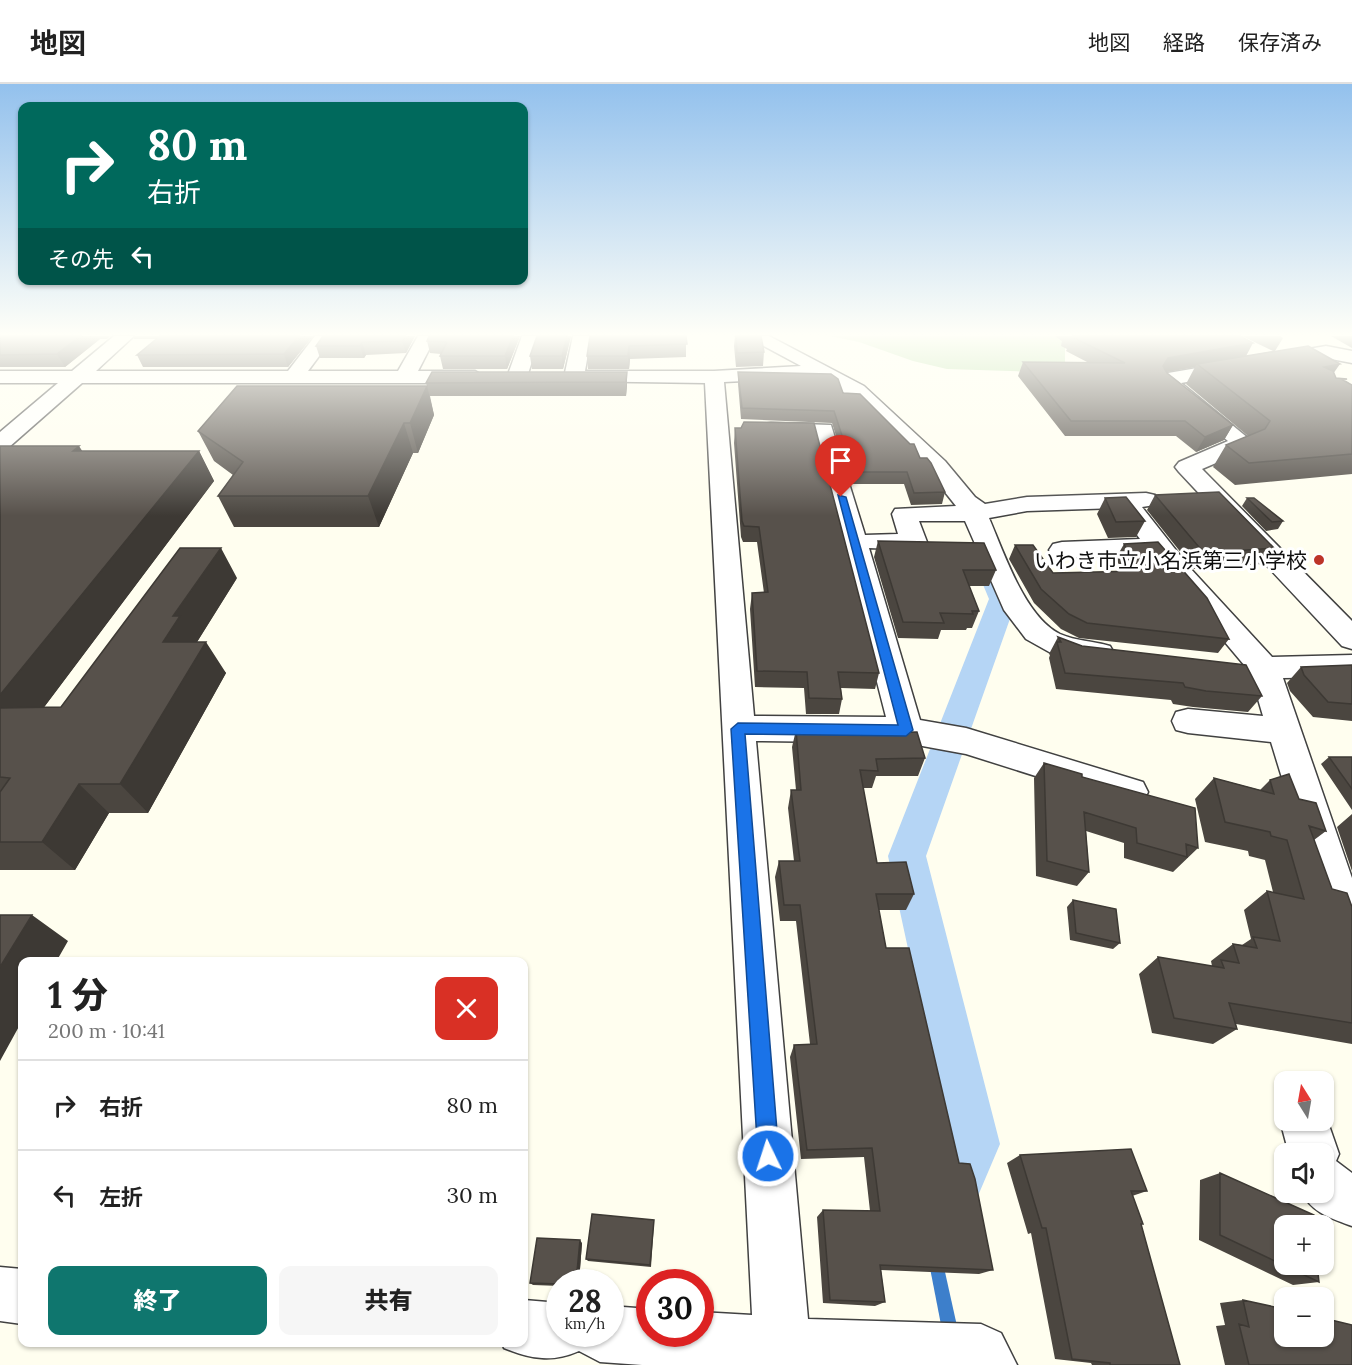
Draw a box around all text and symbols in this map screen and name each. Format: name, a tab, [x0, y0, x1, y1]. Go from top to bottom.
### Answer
text: 地図	[30, 25, 86, 61]
text: 地図	[1088, 29, 1130, 56]
text: 経路	[1163, 29, 1205, 56]
text: 保存済み	[1238, 29, 1322, 56]
text: 80 m	[147, 118, 247, 172]
icon: right	[48, 126, 126, 204]
text: 右折	[147, 175, 201, 209]
icon: left	[126, 240, 159, 273]
text: その先	[48, 245, 114, 273]
pin	[815, 435, 866, 497]
icon: arrive	[824, 444, 857, 477]
place label: いわき市立小名浜第三小学校	[1034, 547, 1307, 574]
marker: いわき市立小名浜第三小学校	[1312, 553, 1326, 567]
text: 1 分	[48, 972, 108, 1018]
button: close	[435, 977, 498, 1040]
text: 200 m · 10:41	[48, 1018, 165, 1043]
north arrow	[1274, 1071, 1334, 1131]
map controls	[1274, 1071, 1334, 1347]
icon: right	[48, 1089, 81, 1122]
text: 80 m	[447, 1091, 498, 1119]
text: 右折	[99, 1093, 143, 1121]
position arrow	[736, 1124, 800, 1188]
button: sound	[1274, 1143, 1334, 1203]
icon: left	[48, 1179, 81, 1212]
text: 30 m	[447, 1181, 498, 1209]
text: 左折	[99, 1183, 143, 1211]
button: +	[1274, 1215, 1334, 1275]
button: 終了	[48, 1266, 267, 1335]
button: 共有	[279, 1266, 498, 1335]
speed limit sign: 30	[636, 1269, 714, 1347]
text: 28	[568, 1282, 602, 1320]
button: −	[1274, 1287, 1334, 1347]
text: km/h	[565, 1314, 605, 1333]

